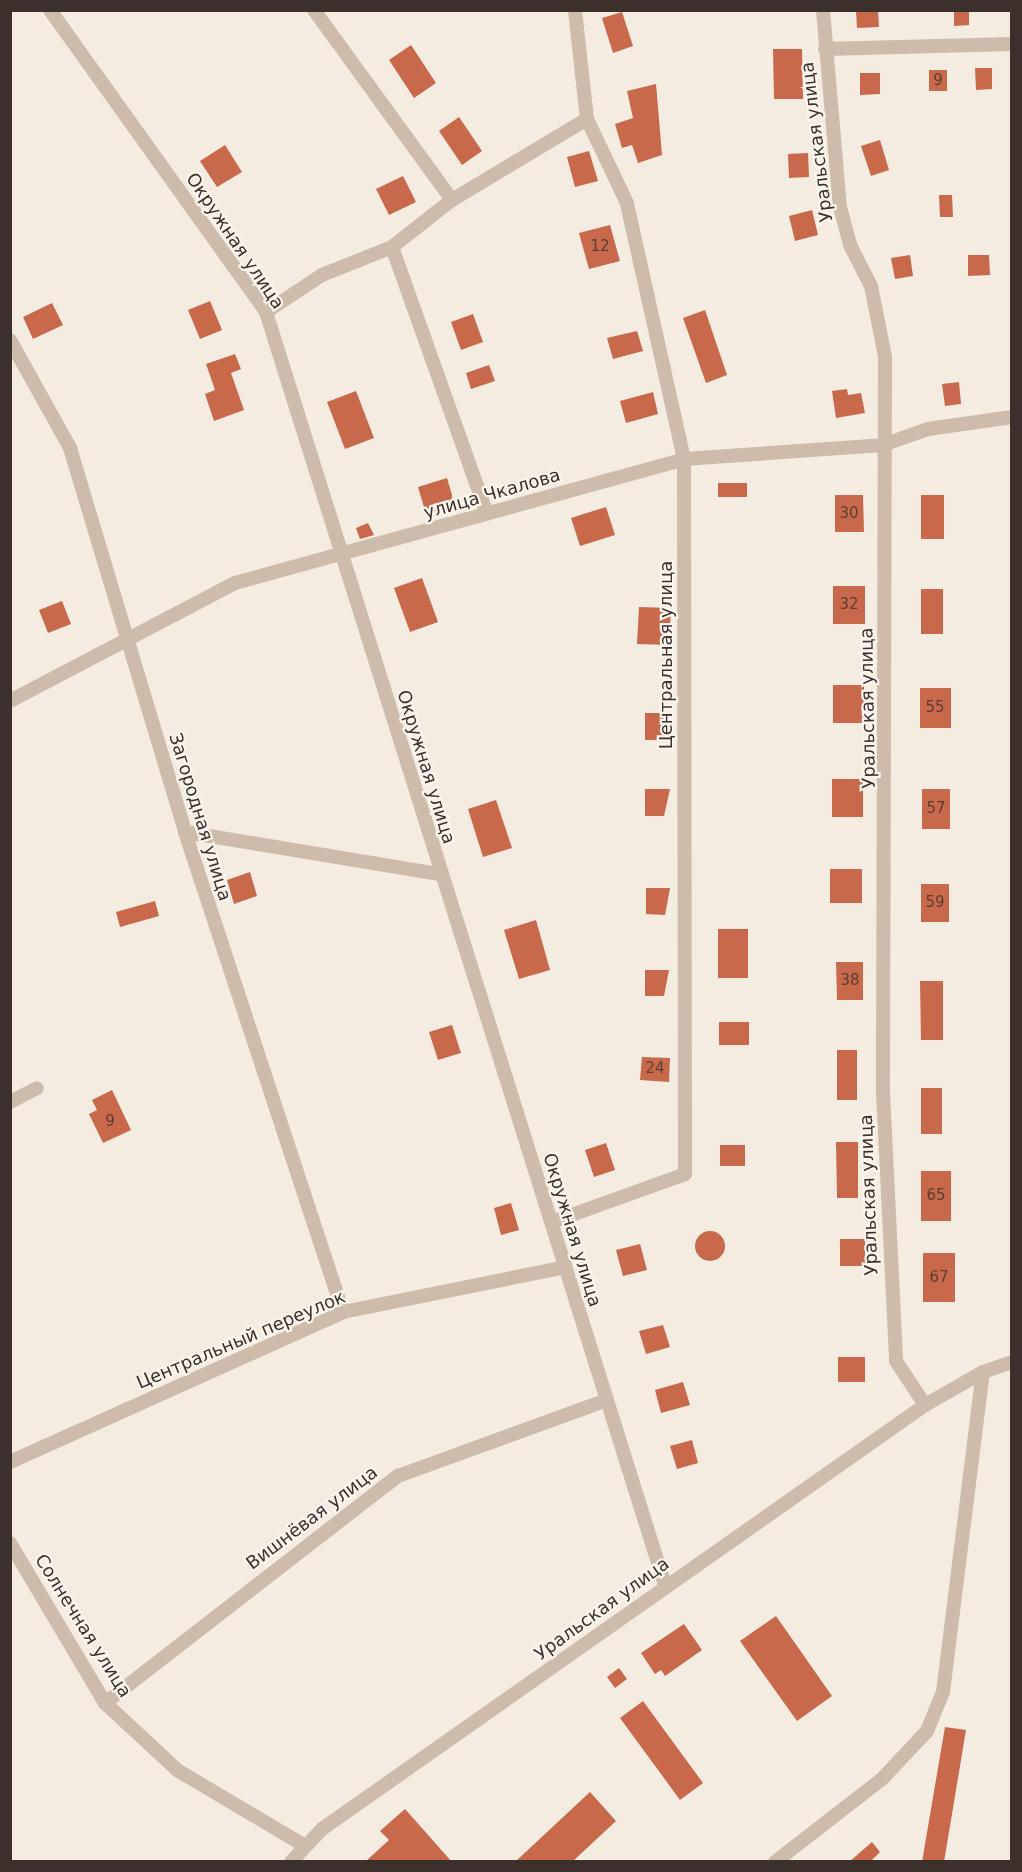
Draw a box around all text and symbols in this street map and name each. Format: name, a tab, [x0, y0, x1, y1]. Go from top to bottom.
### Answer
street label: Уральская улица	[796, 61, 838, 223]
house number: 9	[933, 72, 943, 90]
street label: Окружная улица	[181, 169, 289, 313]
house number: 12	[590, 238, 610, 256]
street label: улица Чкалова	[421, 464, 563, 524]
house number: 30	[839, 505, 859, 523]
street label: Центральная улица	[655, 561, 677, 749]
house number: 32	[839, 596, 859, 614]
street label: Уральская улица	[856, 627, 880, 789]
street label: Окружная улица	[392, 687, 460, 847]
house number: 55	[925, 699, 945, 717]
street label: Загородная улица	[164, 730, 236, 904]
house number: 57	[926, 800, 946, 818]
house number: 59	[925, 894, 945, 912]
house number: 38	[840, 972, 860, 990]
house number: 24	[645, 1060, 665, 1078]
house number: 9	[105, 1113, 115, 1131]
street label: Уральская улица	[855, 1114, 883, 1276]
street label: Окружная улица	[538, 1150, 606, 1310]
house number: 65	[926, 1187, 946, 1205]
house number: 67	[929, 1269, 949, 1287]
street label: Центральный переулок	[133, 1286, 349, 1394]
street label: Вишнёвая улица	[242, 1462, 382, 1574]
street label: Солнечная улица	[30, 1550, 136, 1702]
street label: Уральская улица	[531, 1553, 673, 1665]

